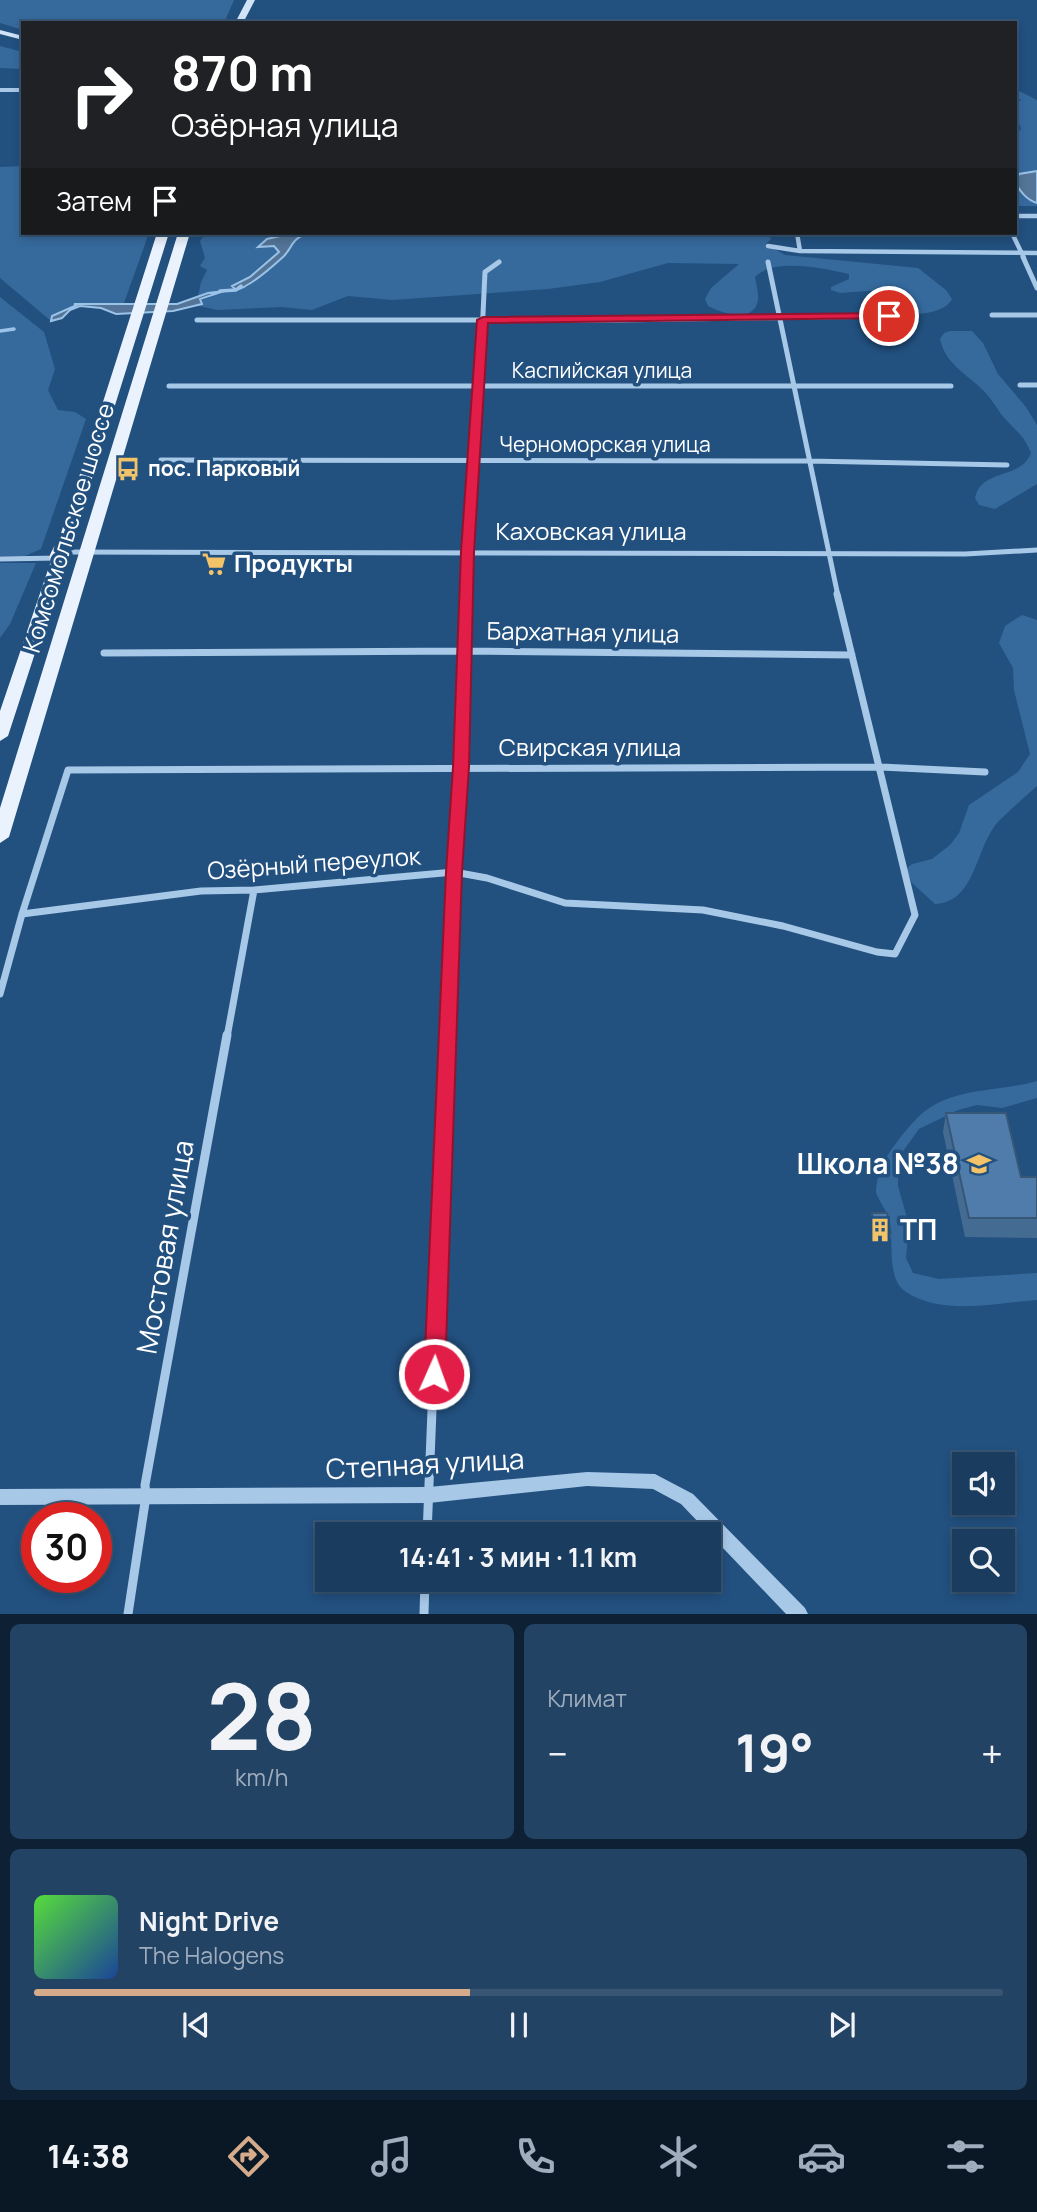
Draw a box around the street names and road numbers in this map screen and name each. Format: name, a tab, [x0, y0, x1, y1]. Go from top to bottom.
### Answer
street label: Каспийская улица	[512, 356, 692, 384]
street label: Комсомольское шоссе	[14, 399, 121, 656]
street label: Черноморская улица	[499, 430, 711, 458]
street label: Каховская улица	[495, 514, 687, 547]
street label: Бархатная улица	[486, 613, 680, 650]
street label: Свирская улица	[499, 730, 681, 763]
street label: Озёрный переулок	[206, 839, 423, 886]
street label: Мостовая улица	[127, 1137, 202, 1357]
street label: Степная улица	[325, 1439, 525, 1487]

